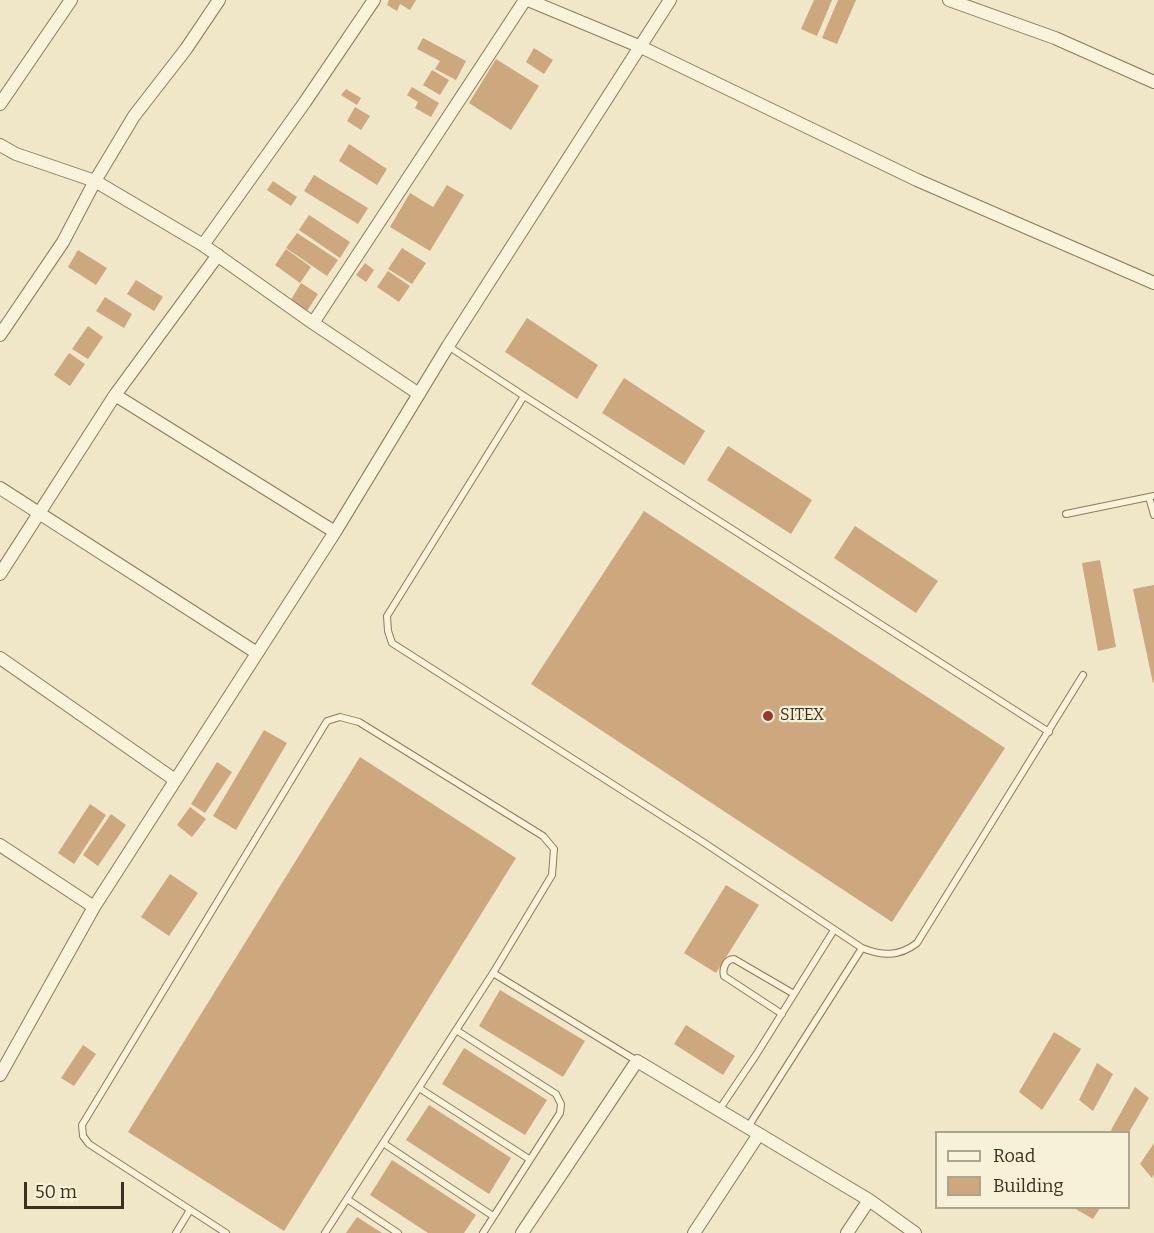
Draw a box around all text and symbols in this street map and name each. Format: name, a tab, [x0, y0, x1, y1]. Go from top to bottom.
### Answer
place label: SITEX	[780, 706, 824, 726]
marker: SITEX	[761, 709, 775, 723]
legend	[935, 1131, 1130, 1209]
text: Road	[993, 1145, 1035, 1167]
scale bar	[27, 1170, 128, 1208]
text: Building	[993, 1175, 1064, 1197]
text: 50 m	[35, 1181, 77, 1203]

